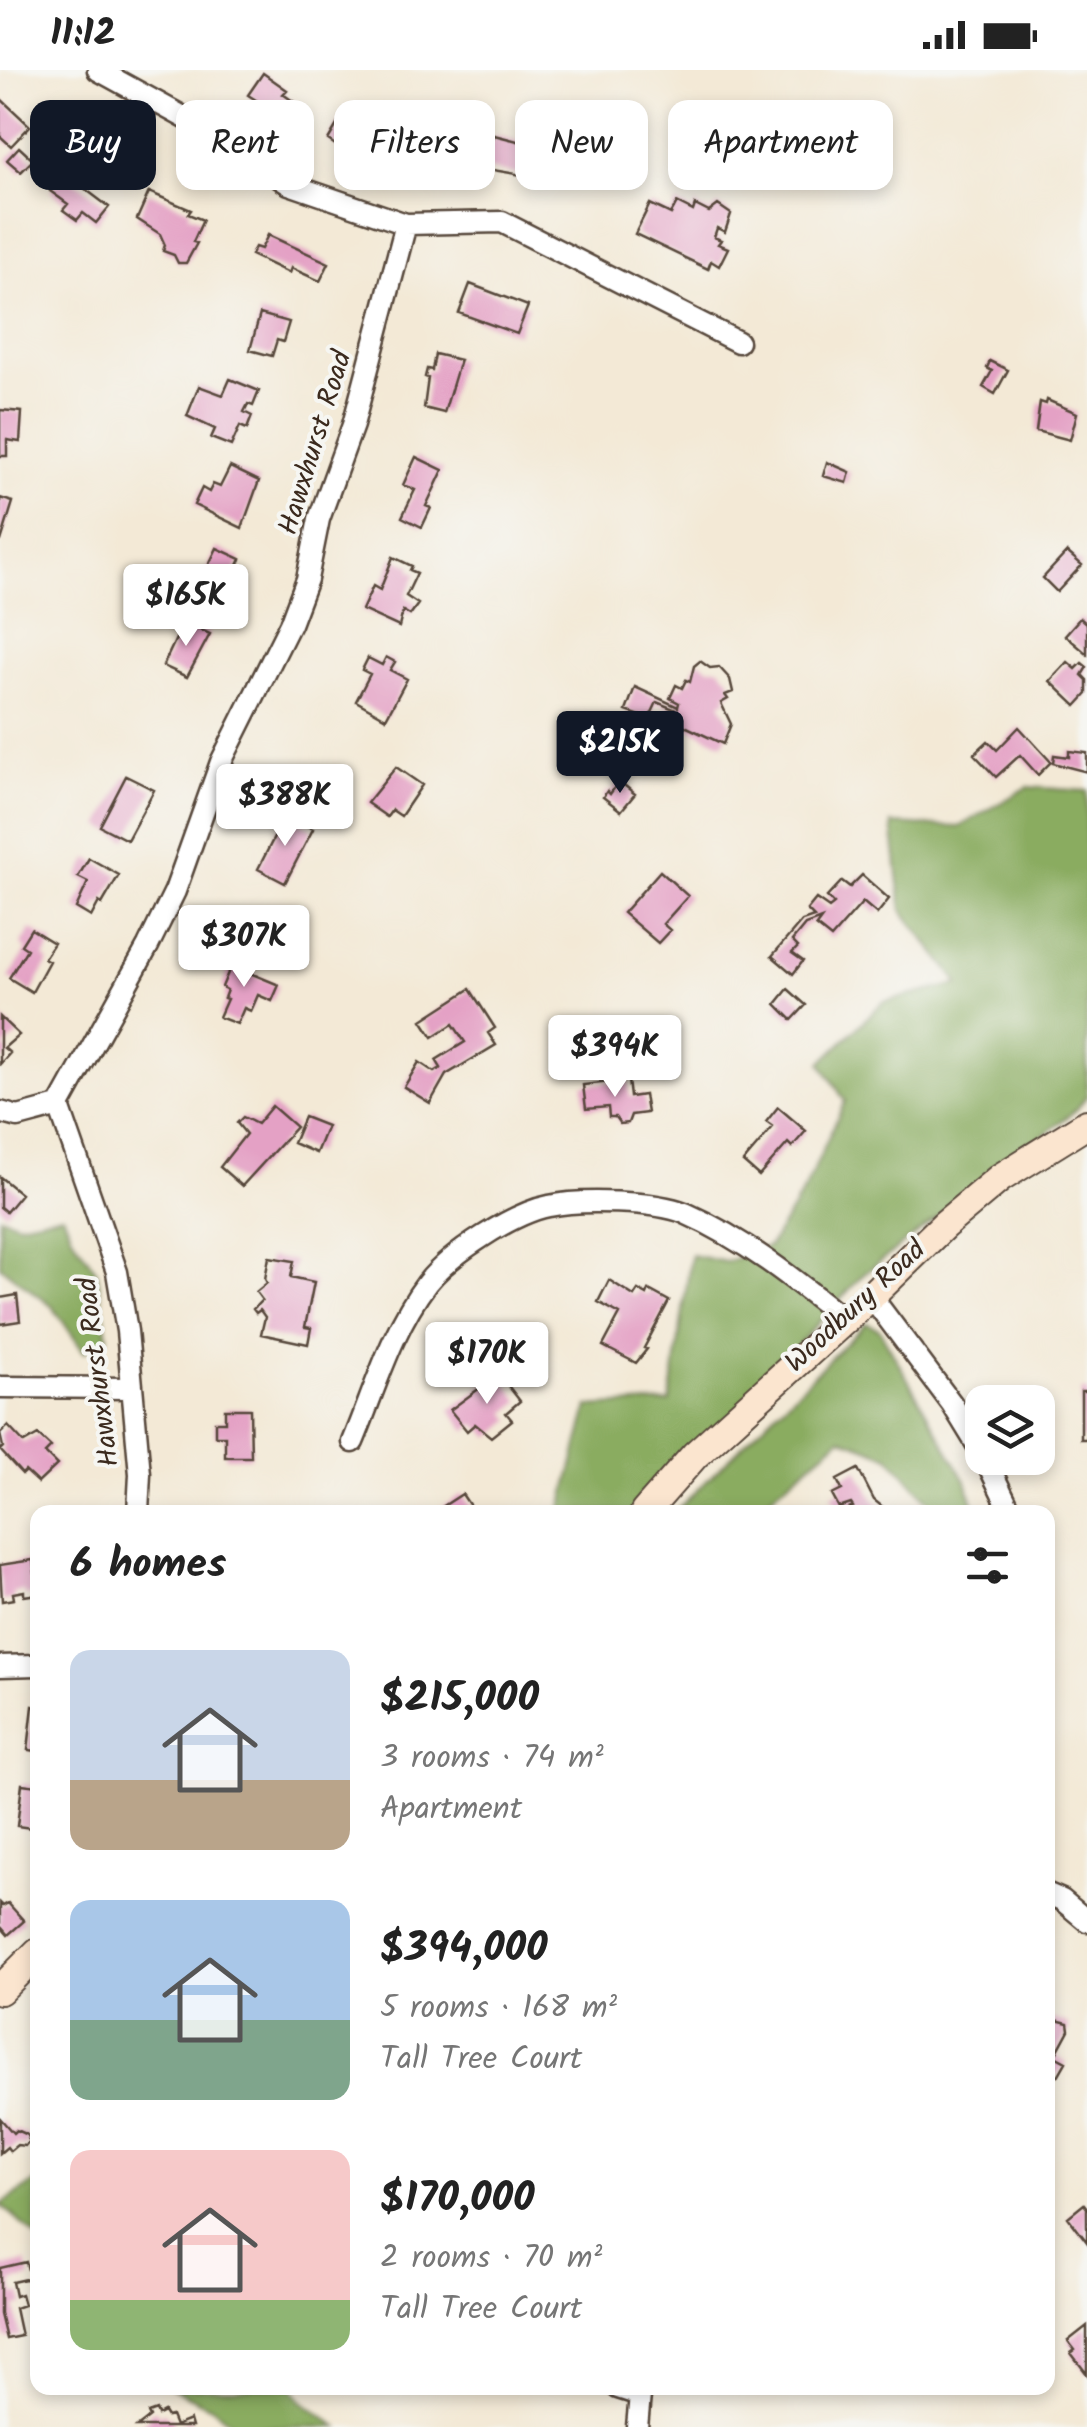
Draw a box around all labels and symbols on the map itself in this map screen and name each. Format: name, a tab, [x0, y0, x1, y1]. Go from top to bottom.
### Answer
street label: Hawxhurst Road	[267, 344, 366, 541]
pin: $165K	[116, 564, 256, 649]
pin: $215K	[550, 711, 690, 796]
pin: $388K	[215, 764, 355, 849]
pin: $307K	[174, 905, 314, 990]
pin: $394K	[545, 1015, 685, 1100]
street label: Woodbury Road	[775, 1229, 938, 1385]
street label: Hawxhurst Road	[65, 1274, 133, 1469]
pin: $170K	[417, 1322, 557, 1407]

